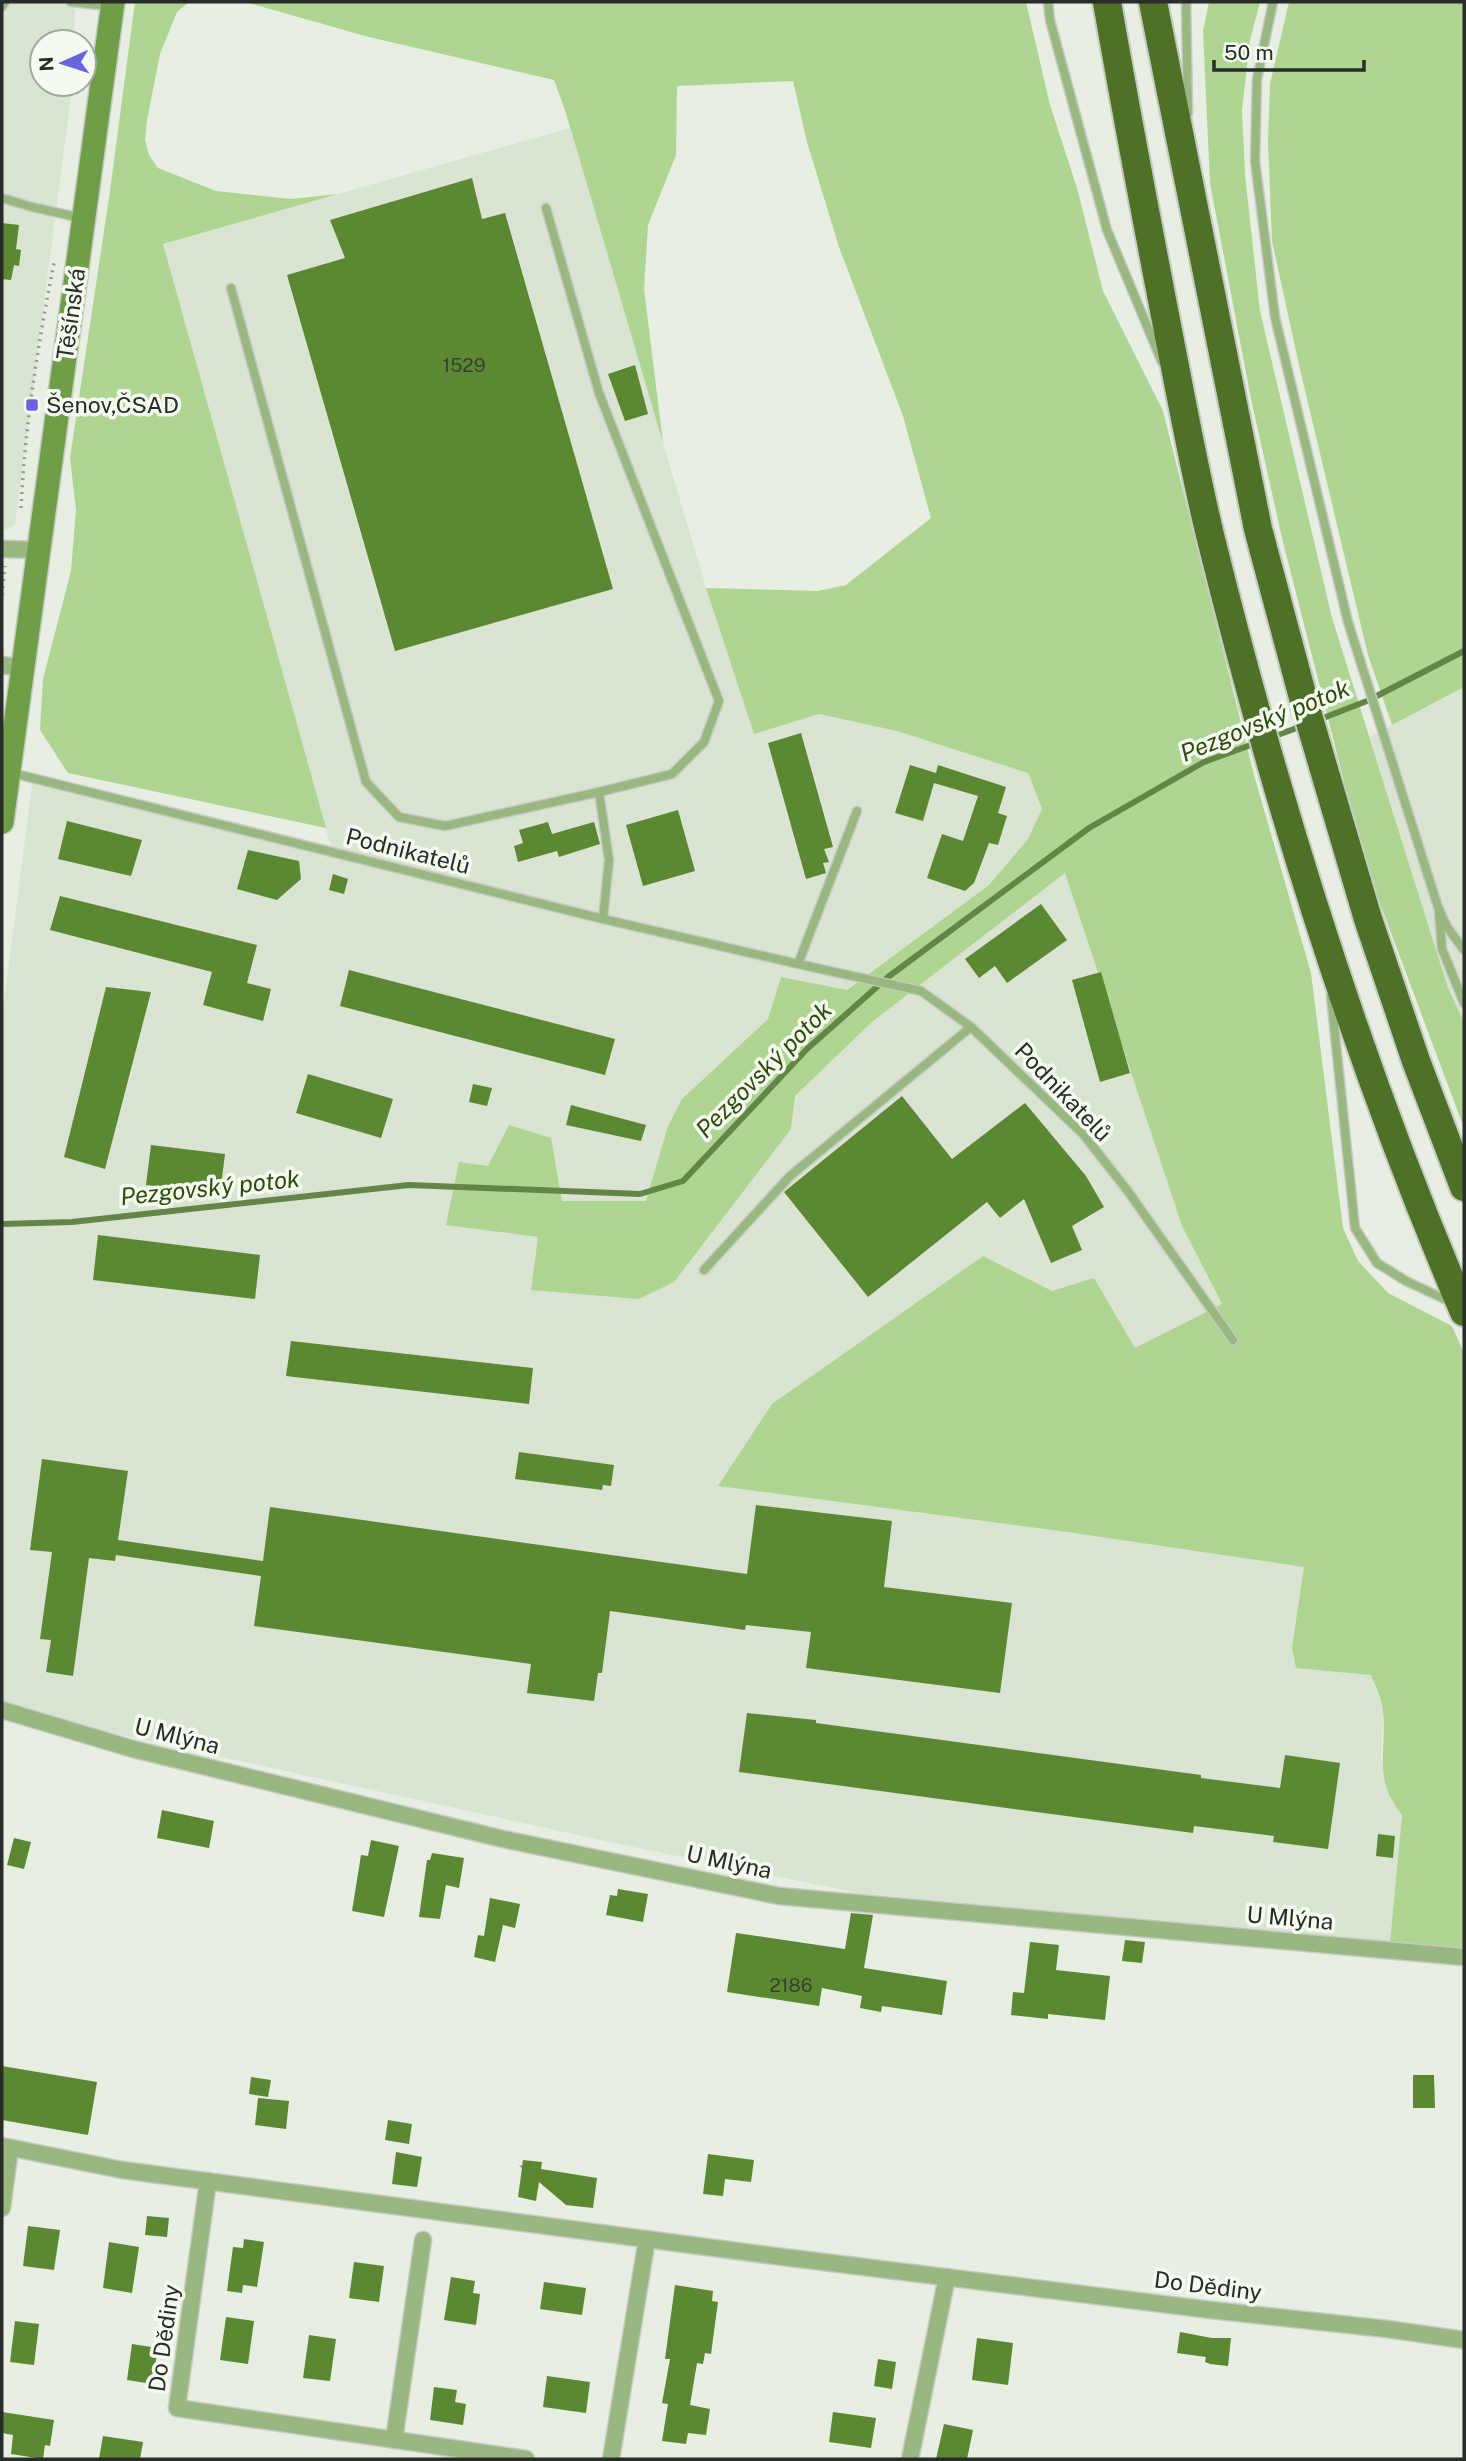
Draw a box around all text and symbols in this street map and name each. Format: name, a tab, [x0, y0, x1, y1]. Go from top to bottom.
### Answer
north arrow	[28, 28, 98, 98]
scale bar	[1214, 28, 1364, 72]
text: 50 m	[1224, 40, 1274, 65]
text: N	[35, 56, 57, 72]
street label: Těšínská	[51, 266, 90, 362]
house number: 1529	[442, 354, 486, 376]
place label: Šenov,ČSAD	[46, 391, 179, 418]
marker: Šenov,ČSAD	[24, 397, 40, 413]
water label: Pezgovský potok	[1176, 673, 1353, 767]
street label: Podnikatelů	[343, 822, 473, 879]
water label: Pezgovský potok	[690, 996, 837, 1143]
street label: Podnikatelů	[1010, 1037, 1117, 1147]
water label: Pezgovský potok	[119, 1164, 301, 1210]
street label: U Mlýna	[132, 1712, 223, 1759]
street label: U Mlýna	[684, 1839, 774, 1884]
street label: U Mlýna	[1246, 1900, 1334, 1935]
house number: 2186	[769, 1974, 813, 1996]
street label: Do Dědiny	[1153, 2266, 1263, 2305]
street label: Do Dědiny	[143, 2282, 184, 2393]

